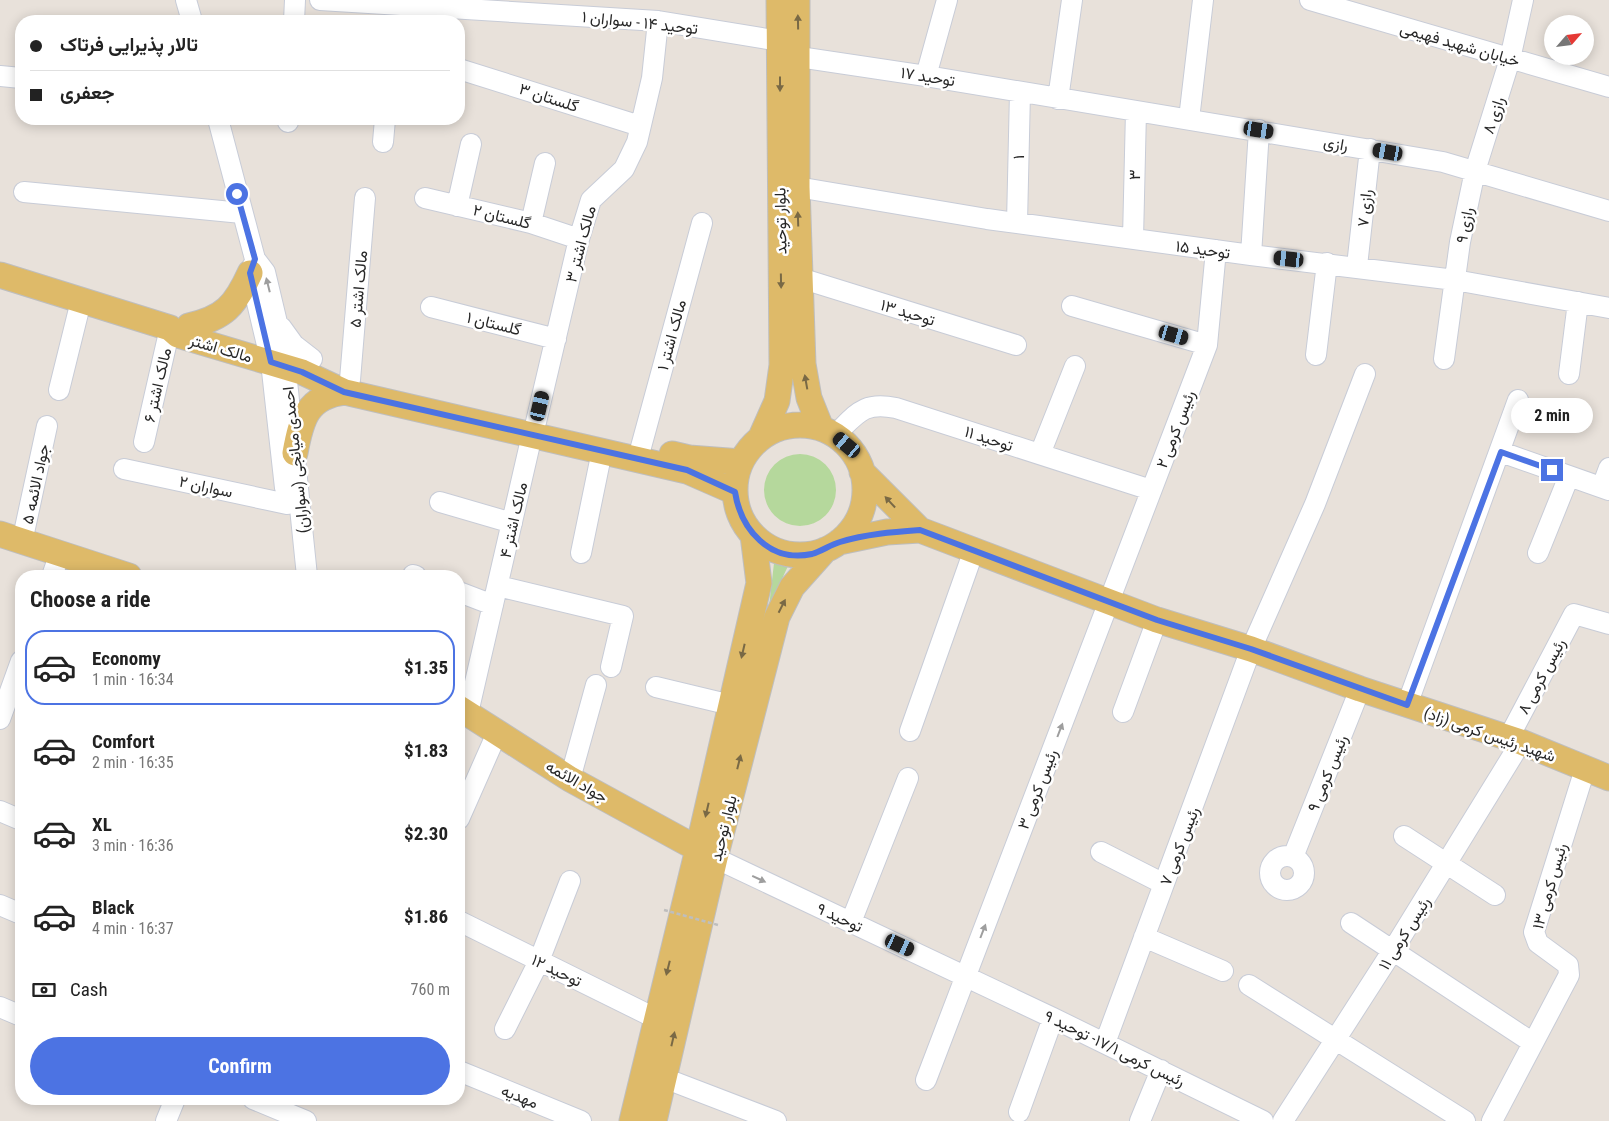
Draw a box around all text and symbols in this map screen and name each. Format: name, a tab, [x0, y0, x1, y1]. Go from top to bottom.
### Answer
street label: توحید ۱۴ - سواران ۱	[581, 7, 699, 39]
one-way arrow	[794, 14, 802, 30]
north arrow	[1544, 15, 1594, 65]
map controls	[1544, 15, 1594, 65]
street label: خیابان شهید فهیمی	[1398, 18, 1522, 72]
text: تالار پذیرایی فرتاک	[60, 33, 198, 56]
street label: توحید ۱۷	[899, 63, 957, 91]
one-way arrow	[776, 76, 784, 92]
street label: گلستان ۳	[517, 79, 581, 116]
text: جعفری	[60, 81, 115, 104]
street label: رازی ۸	[1479, 94, 1509, 136]
car	[1243, 120, 1274, 140]
street label: رازی	[1322, 132, 1350, 156]
car	[1371, 142, 1404, 162]
street label: ۱	[1009, 155, 1028, 159]
street label: ۳	[1125, 170, 1144, 180]
route start	[226, 183, 248, 205]
street label: بلوار توحید	[770, 187, 792, 255]
street label: رازی ۷	[1353, 188, 1377, 228]
street label: گلستان ۲	[471, 200, 533, 233]
street label: مالک اشتر ۳	[561, 204, 601, 285]
street label: رازی ۹	[1452, 205, 1478, 245]
one-way arrow	[794, 211, 802, 227]
street label: توحید ۱۵	[1174, 236, 1231, 264]
street label: مالک اشتر ۵	[346, 250, 372, 329]
car	[1273, 250, 1304, 268]
one-way arrow	[777, 273, 785, 289]
one-way arrow	[264, 278, 272, 293]
street label: توحید ۱۳	[878, 295, 937, 331]
street label: مالک اشتر ۱	[653, 298, 691, 373]
street label: گلستان ۱	[465, 308, 523, 339]
car	[1157, 324, 1190, 346]
street label: مالک اشتر	[186, 330, 254, 367]
street label: مالک اشتر ۶	[140, 346, 176, 424]
one-way arrow	[802, 373, 810, 389]
street label: احمدی میانجی (سواران)	[278, 385, 314, 534]
street label: رئیس کرمی ۲	[1152, 388, 1200, 471]
car	[529, 390, 550, 422]
callout: 2 min	[1511, 398, 1593, 432]
text: 2 min	[1534, 406, 1570, 425]
street label: توحید ۱۱	[962, 422, 1016, 456]
car	[830, 430, 863, 460]
street label: جواد الائمه ۵	[18, 442, 54, 526]
route end	[1541, 459, 1563, 481]
street label: سواران ۲	[177, 472, 234, 502]
street label: مالک اشتر ۴	[496, 480, 532, 560]
one-way arrow	[884, 496, 896, 508]
text: Choose a ride	[30, 587, 151, 612]
one-way arrow	[778, 599, 786, 613]
street label: رئیس کرمی ۸	[1514, 635, 1570, 718]
one-way arrow	[739, 644, 747, 659]
icon: car	[32, 645, 77, 690]
text: Economy	[92, 647, 161, 670]
text: $1.35	[404, 656, 448, 679]
text: 1 min · 16:34	[92, 670, 174, 689]
street label: شهید رئیس کرمی (زاد)	[1421, 703, 1558, 767]
one-way arrow	[1056, 723, 1064, 737]
icon: car	[32, 728, 77, 773]
text: Comfort	[92, 730, 155, 753]
street label: رئیس کرمی ۹	[1303, 732, 1352, 815]
text: $1.83	[404, 739, 448, 762]
street label: رئیس کرمی ۳	[1014, 747, 1062, 832]
text: 2 min · 16:35	[92, 753, 174, 772]
one-way arrow	[736, 755, 744, 770]
street label: جواد الائمه	[542, 756, 611, 808]
street label: بلوار توحید	[706, 793, 742, 863]
one-way arrow	[703, 802, 711, 817]
street label: رئیس کرمی ۷	[1156, 804, 1204, 889]
icon: car	[32, 811, 77, 856]
text: XL	[92, 813, 112, 836]
text: $2.30	[404, 822, 448, 845]
text: 3 min · 16:36	[92, 836, 174, 855]
street label: رئیس کرمی ۱۳	[1528, 841, 1572, 932]
one-way arrow	[752, 875, 766, 883]
street label: رئیس کرمی ۱۱	[1374, 893, 1435, 974]
icon: car	[32, 894, 77, 939]
text: Black	[92, 896, 134, 919]
street label: توحید ۹	[813, 899, 866, 937]
text: $1.86	[404, 905, 448, 928]
text: 4 min · 16:37	[92, 919, 174, 938]
one-way arrow	[980, 923, 987, 938]
car	[883, 932, 916, 958]
street label: توحید ۱۲	[528, 950, 585, 992]
one-way arrow	[664, 960, 672, 975]
icon: cash	[30, 976, 58, 1004]
text: Cash	[70, 978, 108, 1001]
text: 760 m	[411, 980, 450, 999]
street label: رئیس کرمی ۱۷/۱- توحید ۹	[1041, 1006, 1188, 1092]
one-way arrow	[669, 1032, 677, 1047]
button: Confirm	[30, 1037, 450, 1095]
street label: مهدیه	[498, 1080, 541, 1113]

